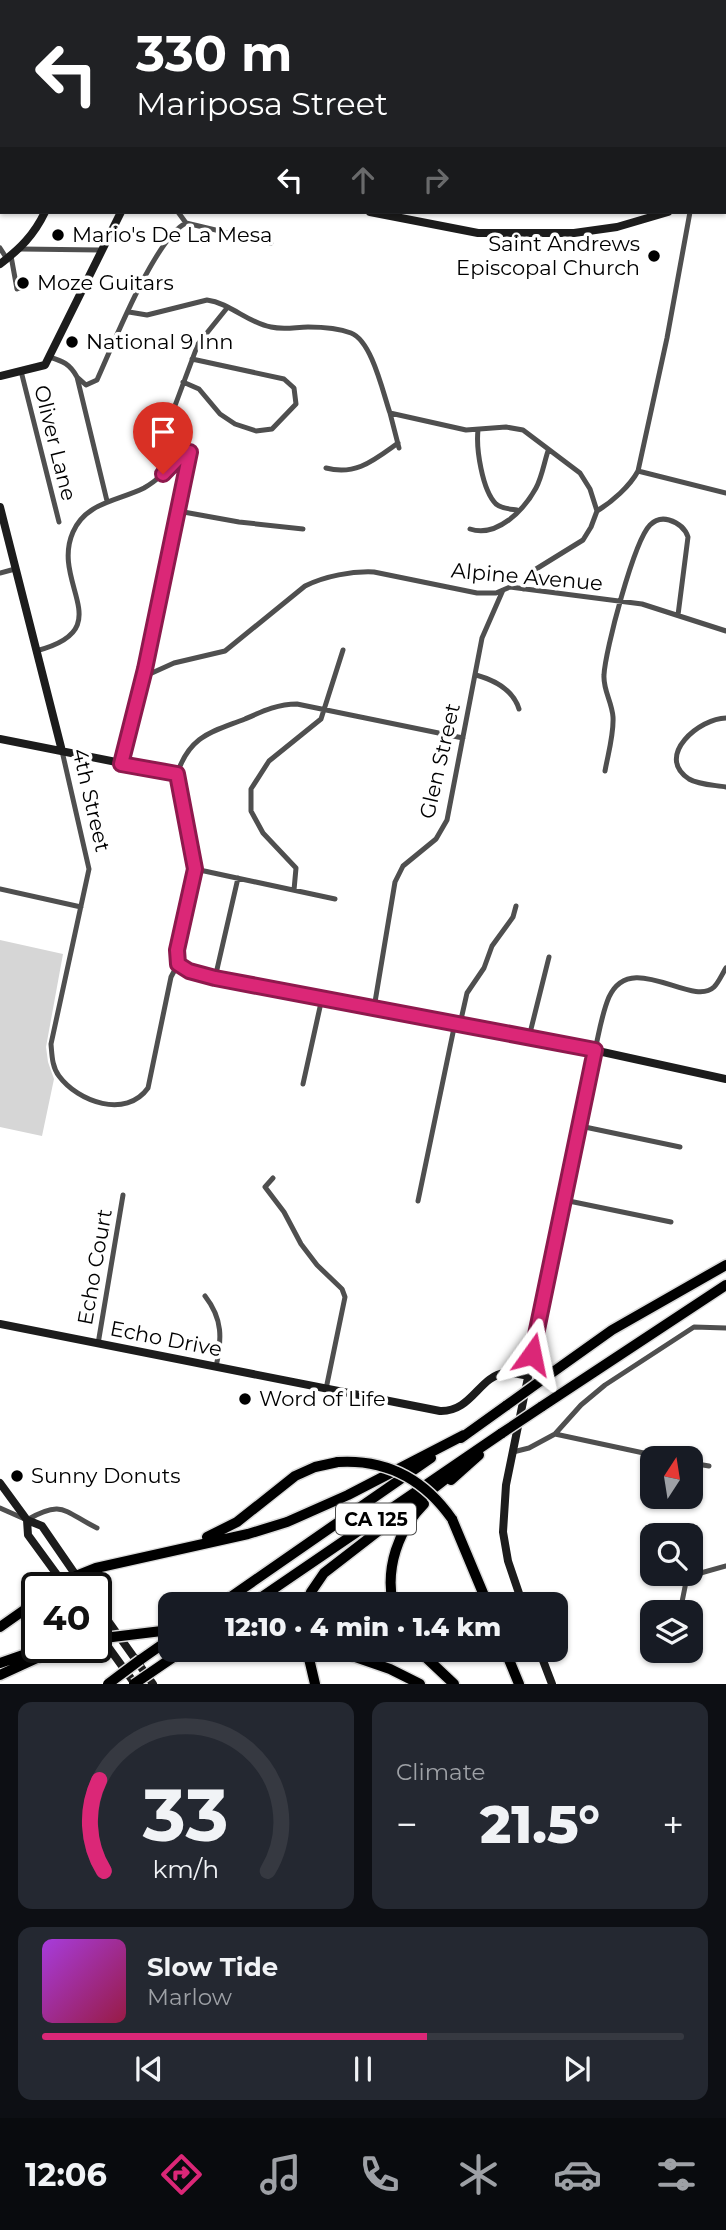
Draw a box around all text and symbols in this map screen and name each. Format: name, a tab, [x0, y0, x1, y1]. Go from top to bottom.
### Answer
text: 330 m	[136, 24, 292, 83]
icon: left	[21, 28, 112, 119]
text: Mariposa Street	[136, 84, 388, 123]
icon: left	[271, 161, 309, 199]
icon: ahead	[344, 161, 382, 199]
icon: right	[417, 161, 455, 199]
place label: Mario's De La Mesa	[72, 222, 272, 247]
marker: Mario's De La Mesa	[50, 227, 66, 243]
place label: Saint Andrews Episcopal Church	[456, 231, 640, 280]
marker: Saint Andrews Episcopal Church	[646, 248, 662, 264]
place label: Moze Guitars	[37, 270, 174, 295]
marker: Moze Guitars	[15, 275, 31, 291]
place label: National 9 Inn	[86, 329, 234, 354]
marker: National 9 Inn	[64, 334, 80, 350]
street label: Oliver Lane	[29, 382, 82, 503]
pin	[133, 402, 193, 474]
icon: arrive	[144, 413, 182, 451]
street label: Alpine Avenue	[450, 557, 604, 596]
street label: Glen Street	[414, 701, 465, 821]
street label: 4th Street	[67, 746, 116, 854]
street label: Echo Court	[72, 1207, 117, 1327]
street label: Echo Drive	[108, 1315, 224, 1362]
position arrow	[495, 1317, 569, 1391]
place label: Word of Life	[259, 1386, 386, 1411]
marker: Word of Life	[237, 1391, 253, 1407]
north arrow	[640, 1446, 704, 1508]
map controls	[640, 1446, 703, 1663]
place label: Sunny Donuts	[31, 1463, 181, 1488]
marker: Sunny Donuts	[9, 1468, 25, 1484]
road number: CA 125	[336, 1504, 416, 1534]
button: search	[640, 1523, 703, 1586]
speed limit sign: 40	[21, 1572, 112, 1663]
button: layers	[640, 1600, 703, 1663]
text: 12:10 · 4 min · 1.4 km	[225, 1611, 501, 1643]
text: Climate	[396, 1758, 485, 1786]
text: 33	[142, 1772, 229, 1860]
text: 21.5°	[480, 1793, 600, 1856]
text: −	[396, 1801, 418, 1848]
text: +	[662, 1801, 684, 1848]
text: km/h	[153, 1854, 219, 1884]
text: Slow Tide	[147, 1951, 278, 1983]
text: Marlow	[147, 1983, 232, 2011]
icon: previous	[130, 2050, 168, 2088]
icon: pause	[344, 2050, 382, 2088]
icon: next	[558, 2050, 596, 2088]
icon: directions	[157, 2150, 206, 2199]
icon: music	[256, 2150, 305, 2199]
icon: phone	[355, 2150, 404, 2199]
icon: climate	[454, 2150, 503, 2199]
icon: car	[553, 2150, 602, 2199]
icon: filters	[652, 2150, 701, 2199]
text: 12:06	[25, 2155, 107, 2194]

